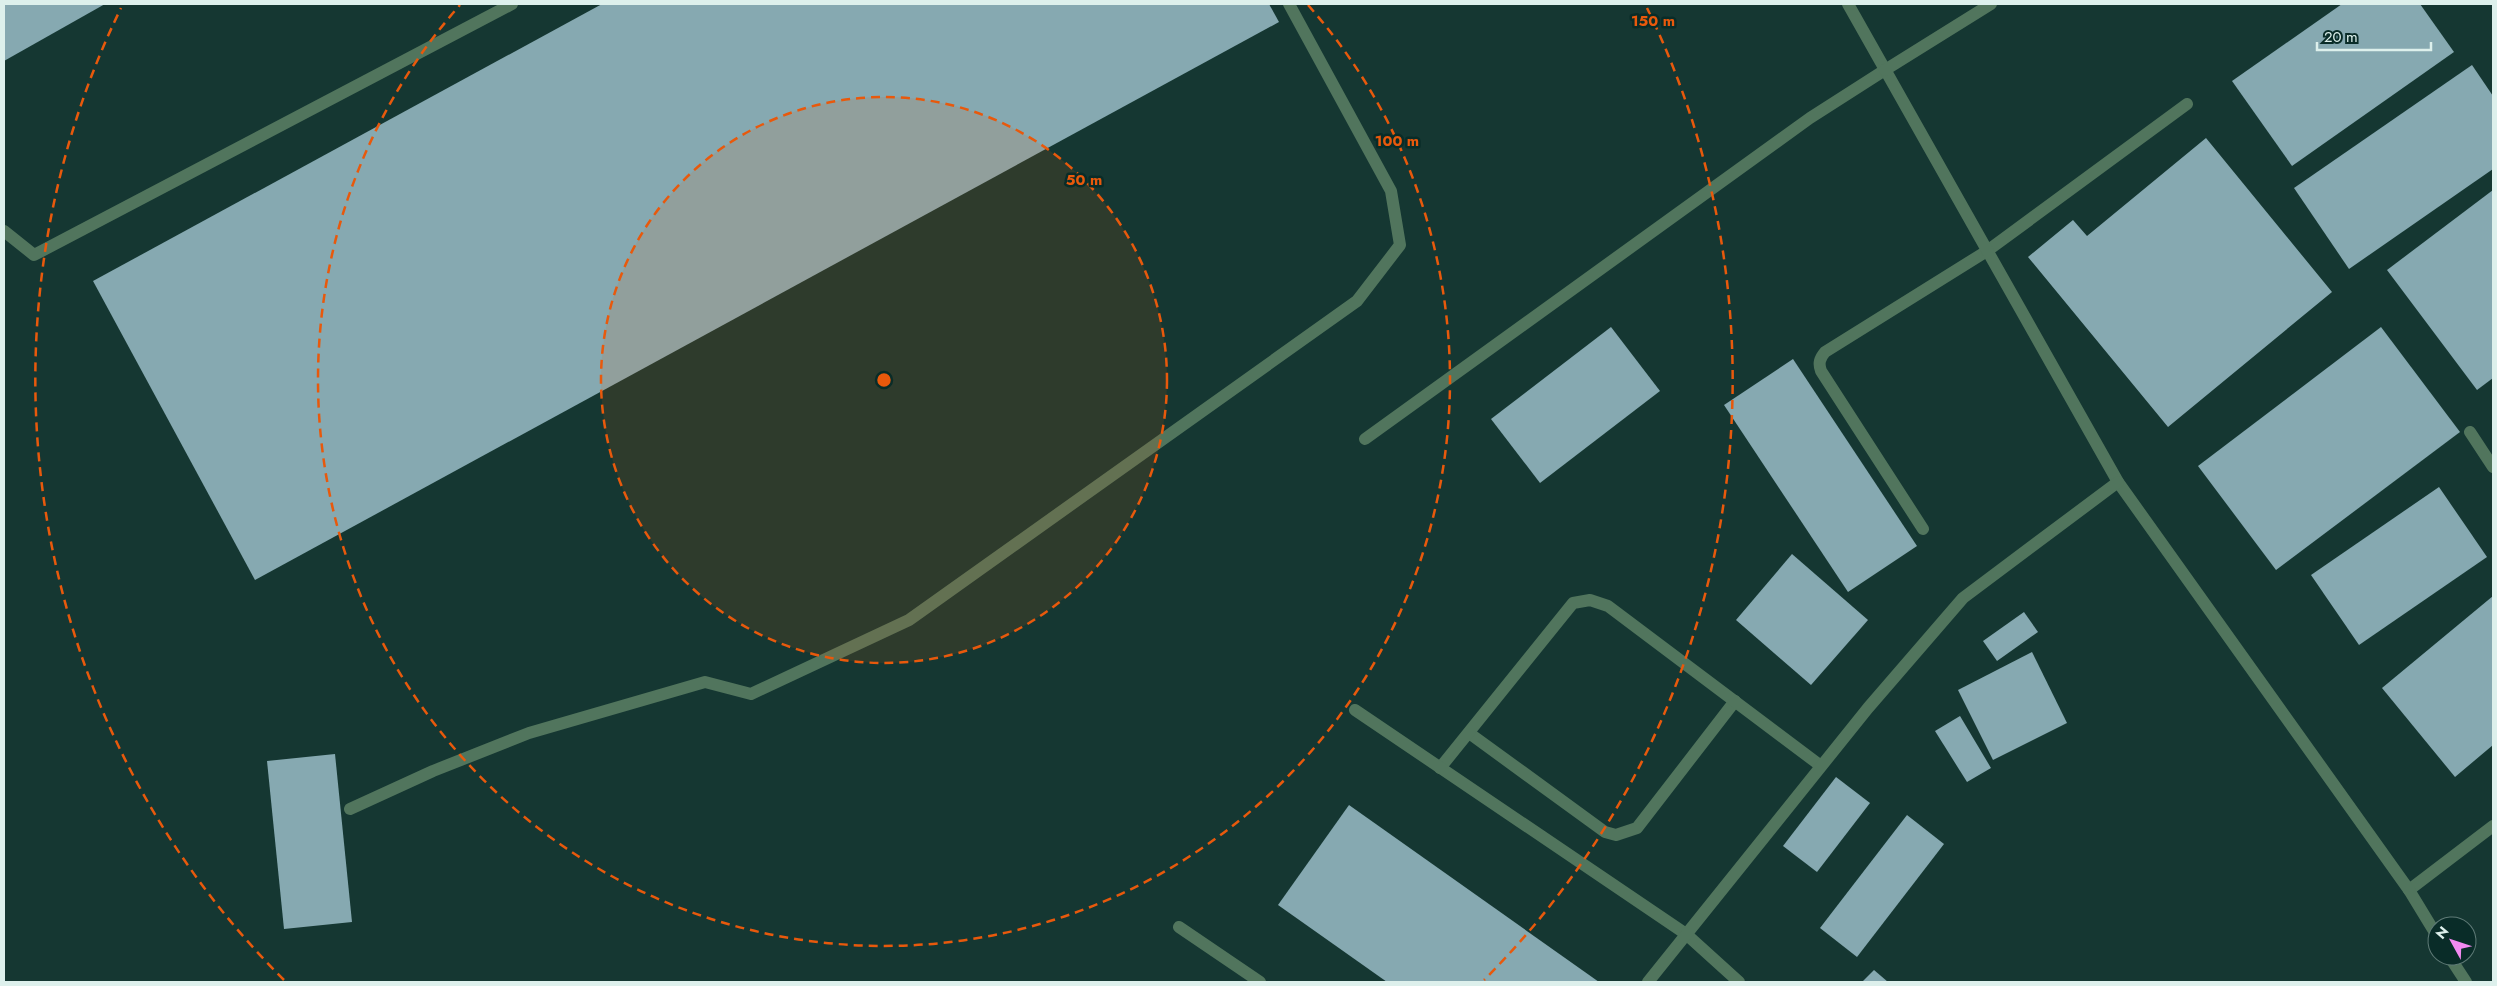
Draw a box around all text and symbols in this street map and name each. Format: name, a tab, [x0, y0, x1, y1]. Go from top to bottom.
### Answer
text: 150 m	[1631, 10, 1675, 32]
scale bar	[2317, 20, 2431, 52]
text: 20 m	[2324, 26, 2358, 48]
text: 100 m	[1375, 130, 1419, 152]
text: 50 m	[1066, 169, 1102, 191]
centre of rings	[875, 371, 893, 389]
north arrow	[2427, 916, 2477, 966]
text: N	[2431, 922, 2453, 943]

